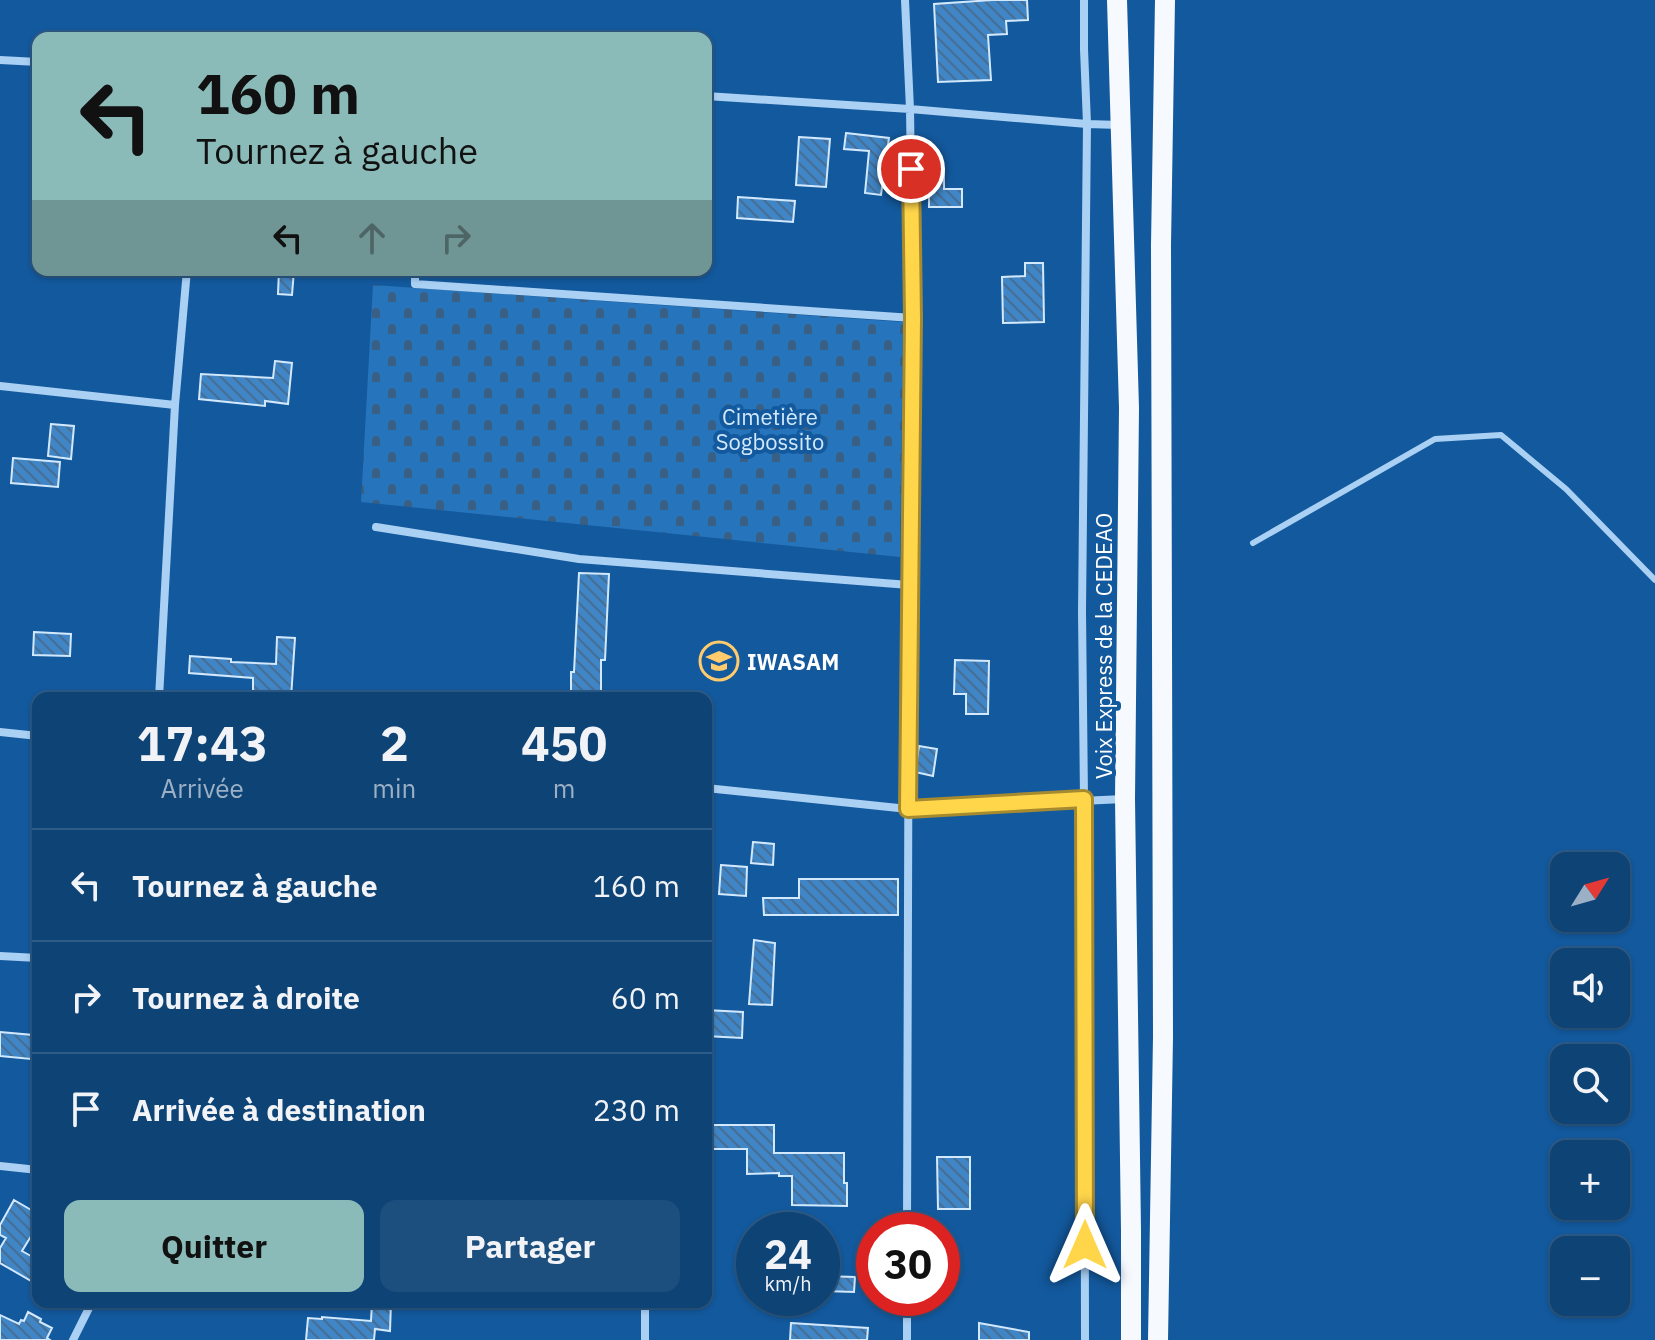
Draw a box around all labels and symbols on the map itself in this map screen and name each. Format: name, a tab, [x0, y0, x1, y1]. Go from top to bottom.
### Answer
pin	[877, 135, 945, 203]
park label: Cimetière Sogbossito	[716, 402, 824, 456]
street label: Voix Express de la CEDEAO	[1089, 513, 1118, 779]
school or university icon: IWASAM	[698, 640, 740, 682]
place label: IWASAM	[747, 647, 839, 676]
north arrow	[1550, 852, 1630, 932]
position arrow	[1043, 1203, 1127, 1287]
speed limit sign: 30	[856, 1212, 960, 1316]

